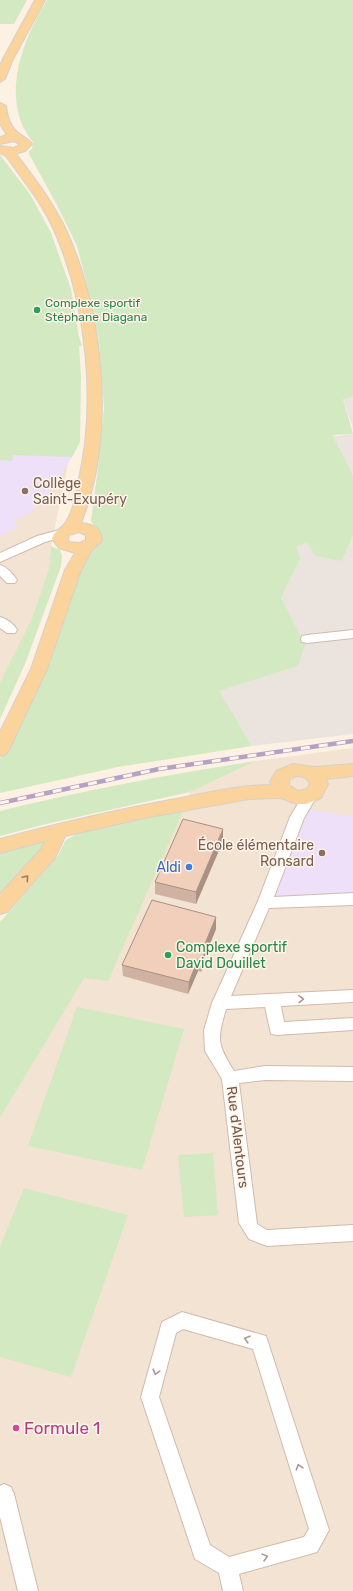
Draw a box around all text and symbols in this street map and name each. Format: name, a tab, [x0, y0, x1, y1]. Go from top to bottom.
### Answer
place label: Complexe sportif Stéphane Diagana	[45, 296, 147, 324]
marker: Complexe sportif Stéphane Diagana	[32, 305, 42, 315]
place label: Collège Saint-Exupéry	[33, 475, 127, 508]
marker: Collège Saint-Exupéry	[20, 486, 30, 496]
place label: École élémentaire Ronsard	[198, 836, 314, 870]
marker: École élémentaire Ronsard	[317, 848, 327, 858]
place label: Aldi	[157, 859, 181, 876]
marker: Aldi	[184, 862, 194, 872]
one-way arrow	[21, 875, 28, 883]
place label: Complexe sportif David Douillet	[176, 939, 288, 972]
marker: Complexe sportif David Douillet	[163, 950, 173, 960]
one-way arrow	[298, 994, 304, 1003]
street label: Rue d'Alentours	[223, 1085, 252, 1189]
one-way arrow	[244, 1335, 251, 1344]
one-way arrow	[153, 1369, 161, 1376]
place label: Formule 1	[24, 1418, 100, 1438]
marker: Formule 1	[11, 1423, 21, 1433]
one-way arrow	[295, 1464, 304, 1471]
one-way arrow	[261, 1553, 268, 1562]

